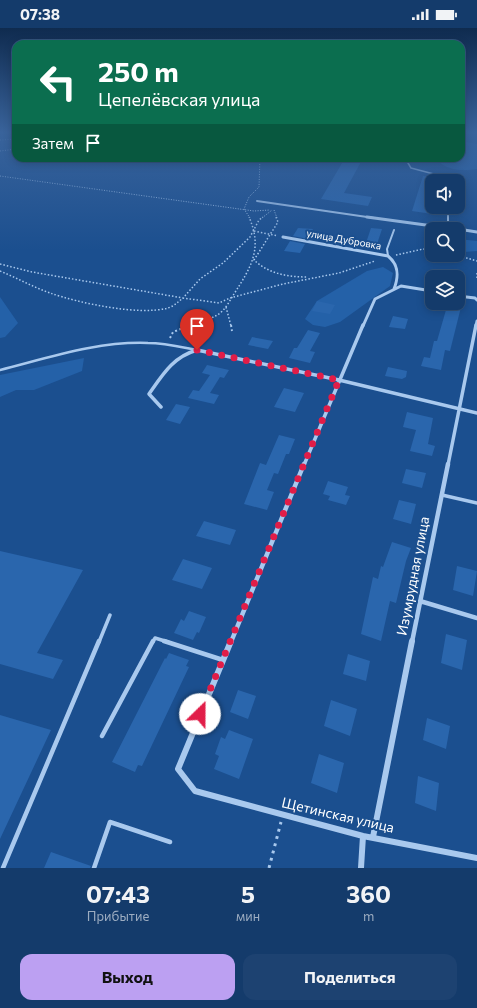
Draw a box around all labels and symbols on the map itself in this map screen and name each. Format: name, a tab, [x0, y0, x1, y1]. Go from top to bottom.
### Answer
street label: улица Дубровка	[306, 226, 382, 252]
pin	[180, 309, 214, 350]
street label: Изумрудная улица	[393, 515, 432, 637]
position arrow	[179, 693, 221, 735]
street label: Щетинская улица	[280, 793, 396, 836]

